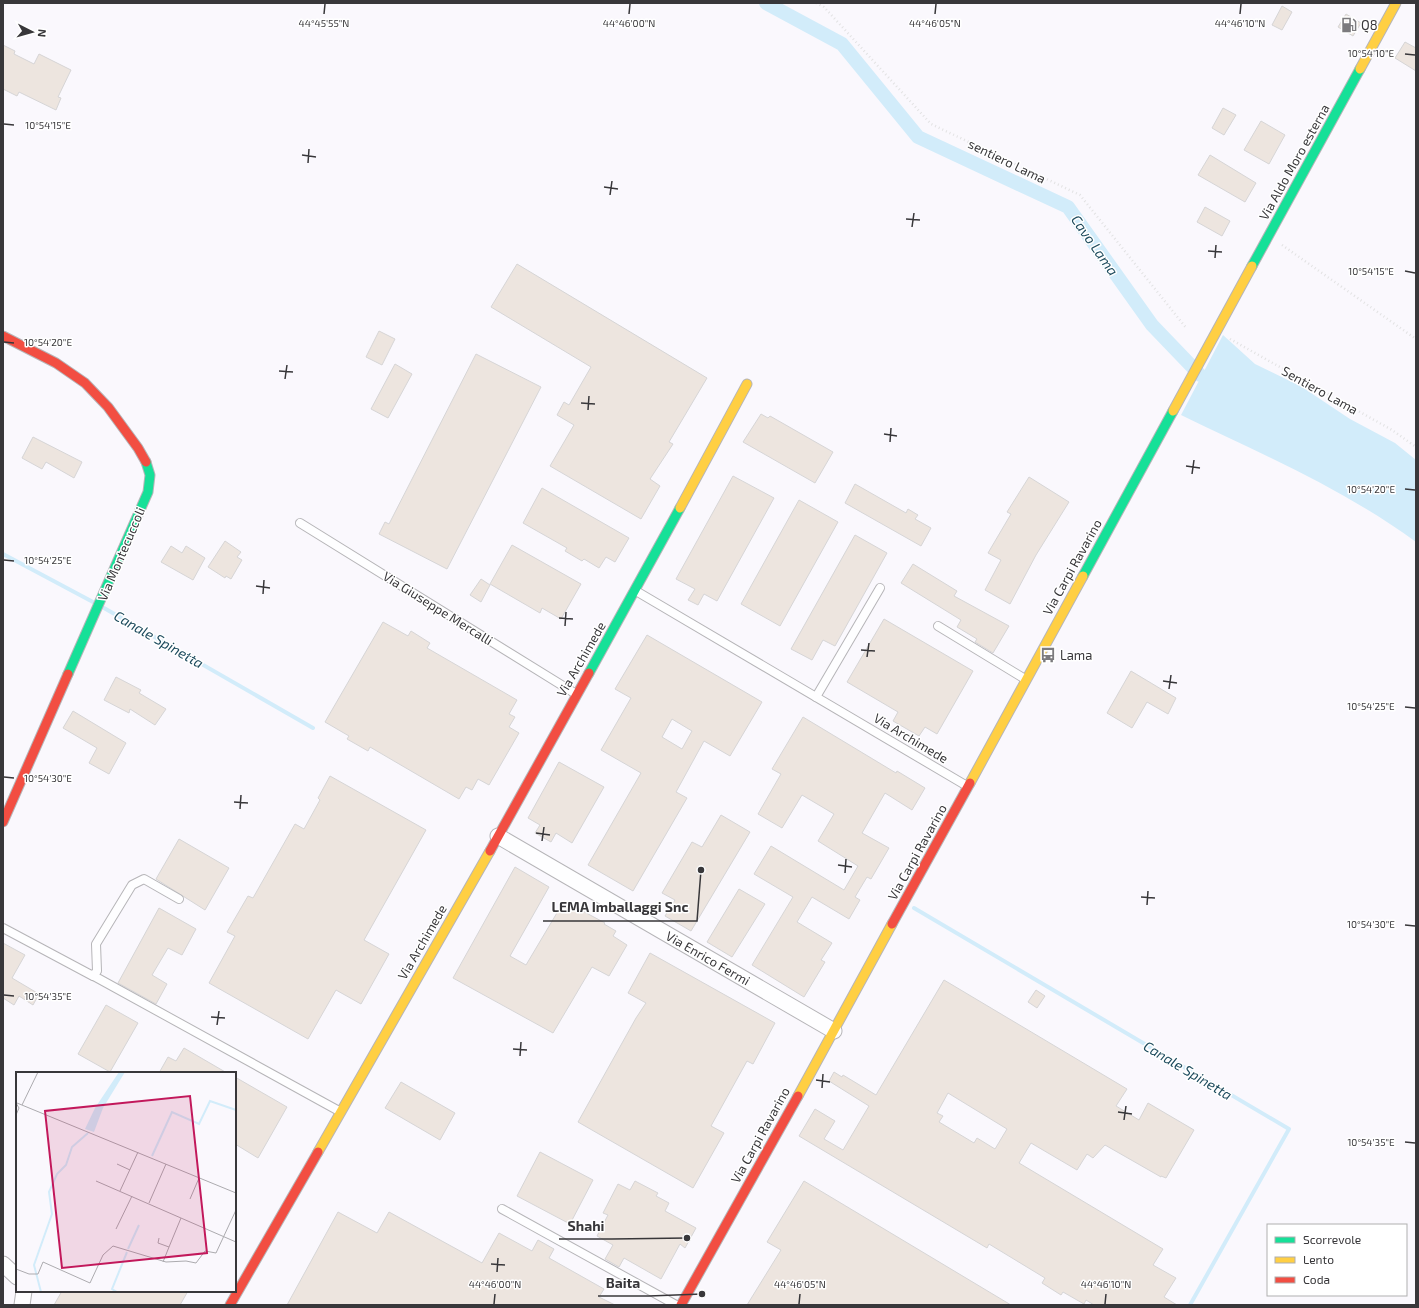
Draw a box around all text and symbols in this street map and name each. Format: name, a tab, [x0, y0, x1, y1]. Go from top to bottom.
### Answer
north arrow	[12, 12, 52, 52]
fuel station icon: Q8	[1340, 16, 1358, 34]
text: 44°45'55"N	[299, 17, 349, 29]
text: 44°46'00"N	[603, 17, 655, 29]
text: 44°46'05"N	[909, 17, 961, 29]
text: 44°46'10"N	[1215, 17, 1265, 29]
place label: Q8	[1361, 17, 1378, 33]
text: N	[36, 28, 49, 38]
text: 10°54'10"E	[1348, 47, 1395, 59]
street label: Via Aldo Moro esterna	[1255, 101, 1333, 223]
text: 10°54'15"E	[25, 119, 71, 131]
street label: sentiero Lama	[966, 135, 1048, 187]
water label: Cavo Lama	[1068, 212, 1122, 278]
text: 10°54'15"E	[1348, 265, 1394, 277]
text: 10°54'20"E	[24, 336, 72, 348]
street label: Sentiero Lama	[1279, 362, 1361, 418]
text: 10°54'20"E	[1347, 483, 1395, 495]
street label: Via Montecuccoli	[94, 505, 148, 603]
street label: Via Carpi Ravarino	[1039, 516, 1105, 618]
text: 10°54'25"E	[24, 554, 72, 566]
street label: Via Giuseppe Mercalli	[380, 568, 496, 648]
water label: Canale Spinetta	[111, 607, 207, 671]
street label: Via Archimede	[553, 619, 609, 699]
bus stop icon: Lama	[1039, 646, 1057, 664]
place label: Lama	[1060, 647, 1092, 663]
text: 10°54'25"E	[1347, 700, 1395, 712]
street label: Via Archimede	[871, 710, 951, 766]
text: 10°54'30"E	[24, 772, 72, 784]
street label: Via Carpi Ravarino	[884, 801, 950, 903]
callout: LEMA Imballaggi Snc	[543, 895, 697, 921]
text: LEMA Imballaggi Snc	[551, 898, 689, 915]
street label: Via Archimede	[394, 902, 450, 982]
text: 10°54'30"E	[1347, 918, 1395, 930]
street label: Via Enrico Fermi	[663, 927, 753, 989]
text: 10°54'35"E	[24, 990, 72, 1002]
water label: Canale Spinetta	[1141, 1037, 1235, 1103]
inset map	[16, 1072, 236, 1292]
street label: Via Carpi Ravarino	[727, 1084, 793, 1186]
text: 10°54'35"E	[1347, 1136, 1395, 1148]
callout: Shahi	[559, 1213, 612, 1239]
text: Shahi	[568, 1217, 604, 1234]
legend	[1267, 1224, 1407, 1296]
text: Scorrevole	[1303, 1232, 1361, 1246]
text: Lento	[1303, 1252, 1334, 1266]
callout: Baita	[598, 1270, 649, 1296]
text: Coda	[1303, 1272, 1330, 1286]
text: Baita	[606, 1274, 640, 1291]
text: 44°46'00"N	[469, 1278, 521, 1290]
text: 44°46'05"N	[774, 1278, 826, 1290]
text: 44°46'10"N	[1081, 1278, 1131, 1290]

